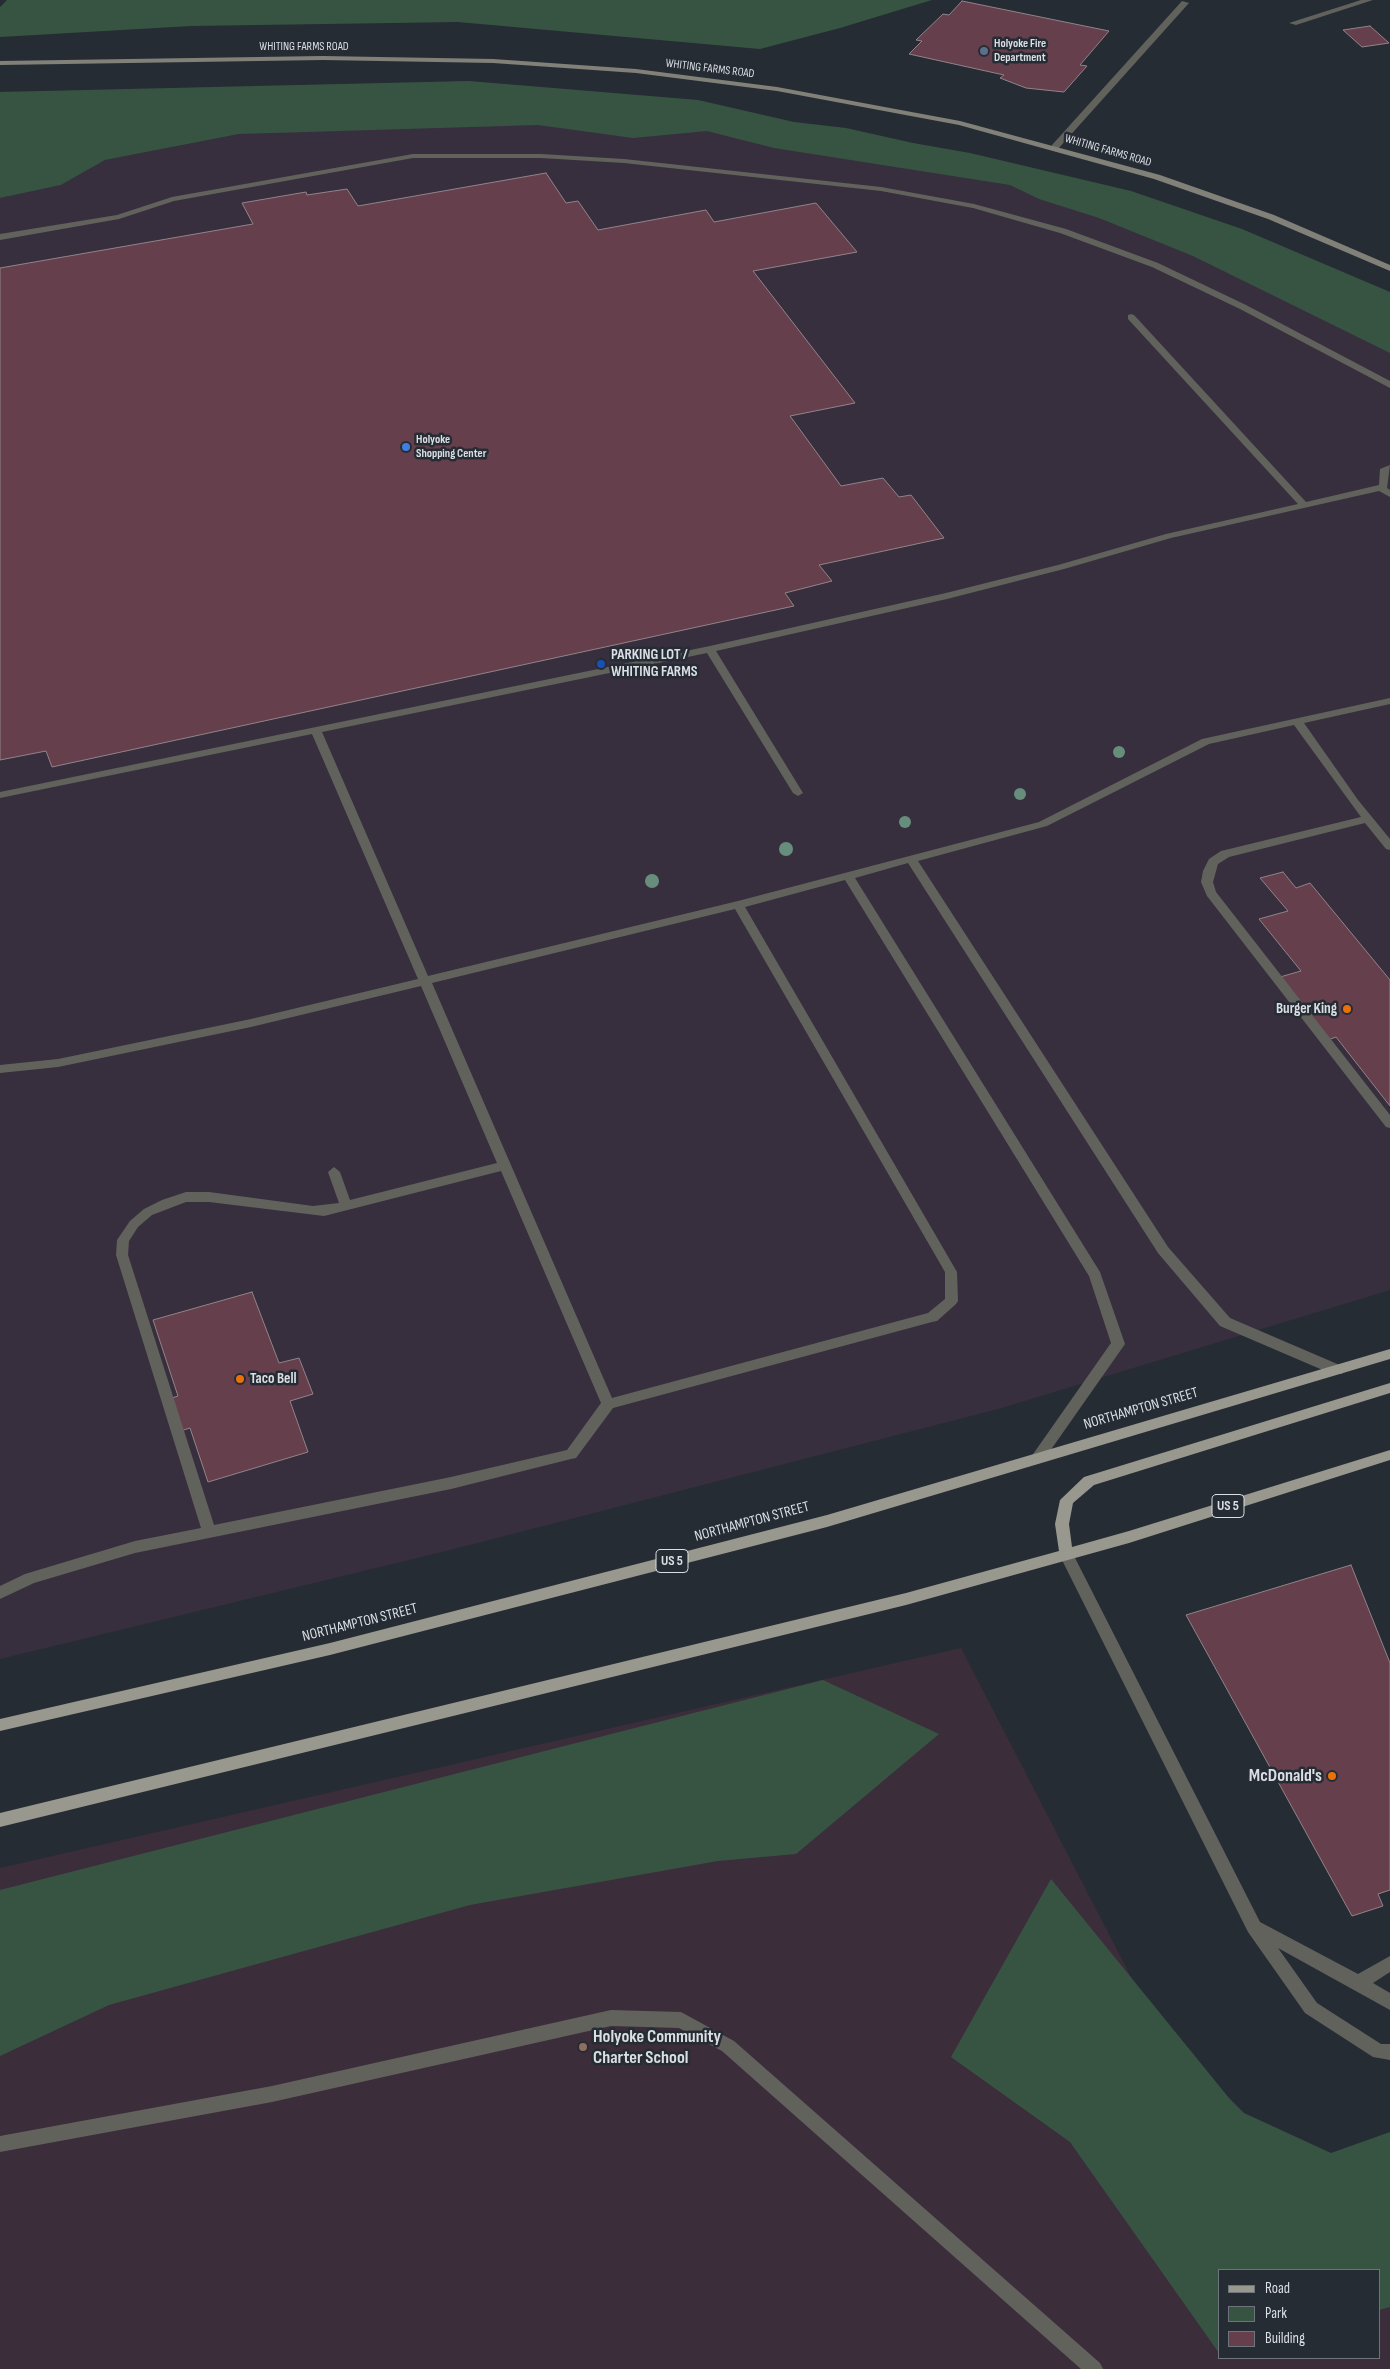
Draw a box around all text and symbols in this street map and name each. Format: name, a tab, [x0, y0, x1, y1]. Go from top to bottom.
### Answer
place label: Holyoke Fire Department	[994, 37, 1046, 65]
street label: WHITING FARMS ROAD	[259, 40, 349, 54]
marker: Holyoke Fire Department	[978, 45, 990, 57]
street label: WHITING FARMS ROAD	[665, 56, 755, 82]
street label: WHITING FARMS ROAD	[1063, 132, 1153, 170]
place label: Holyoke Shopping Center	[416, 433, 486, 461]
marker: Holyoke Shopping Center	[400, 441, 412, 453]
place label: PARKING LOT / WHITING FARMS	[611, 646, 697, 681]
marker: PARKING LOT / WHITING FARMS	[595, 658, 607, 670]
place label: Burger King	[1276, 1000, 1337, 1018]
marker: Burger King	[1341, 1003, 1353, 1015]
place label: Taco Bell	[250, 1370, 297, 1388]
marker: Taco Bell	[234, 1373, 246, 1385]
street label: NORTHAMPTON STREET	[1082, 1384, 1200, 1434]
road number: US 5	[1212, 1494, 1244, 1518]
street label: NORTHAMPTON STREET	[693, 1498, 811, 1546]
road number: US 5	[656, 1550, 688, 1572]
street label: NORTHAMPTON STREET	[300, 1600, 420, 1646]
place label: McDonald's	[1249, 1765, 1322, 1787]
marker: McDonald's	[1326, 1770, 1338, 1782]
place label: Holyoke Community Charter School	[593, 2026, 721, 2068]
marker: Holyoke Community Charter School	[577, 2041, 589, 2053]
legend	[1218, 2269, 1380, 2359]
text: Road	[1265, 2279, 1290, 2298]
text: Park	[1265, 2304, 1287, 2323]
text: Building	[1265, 2329, 1305, 2348]

